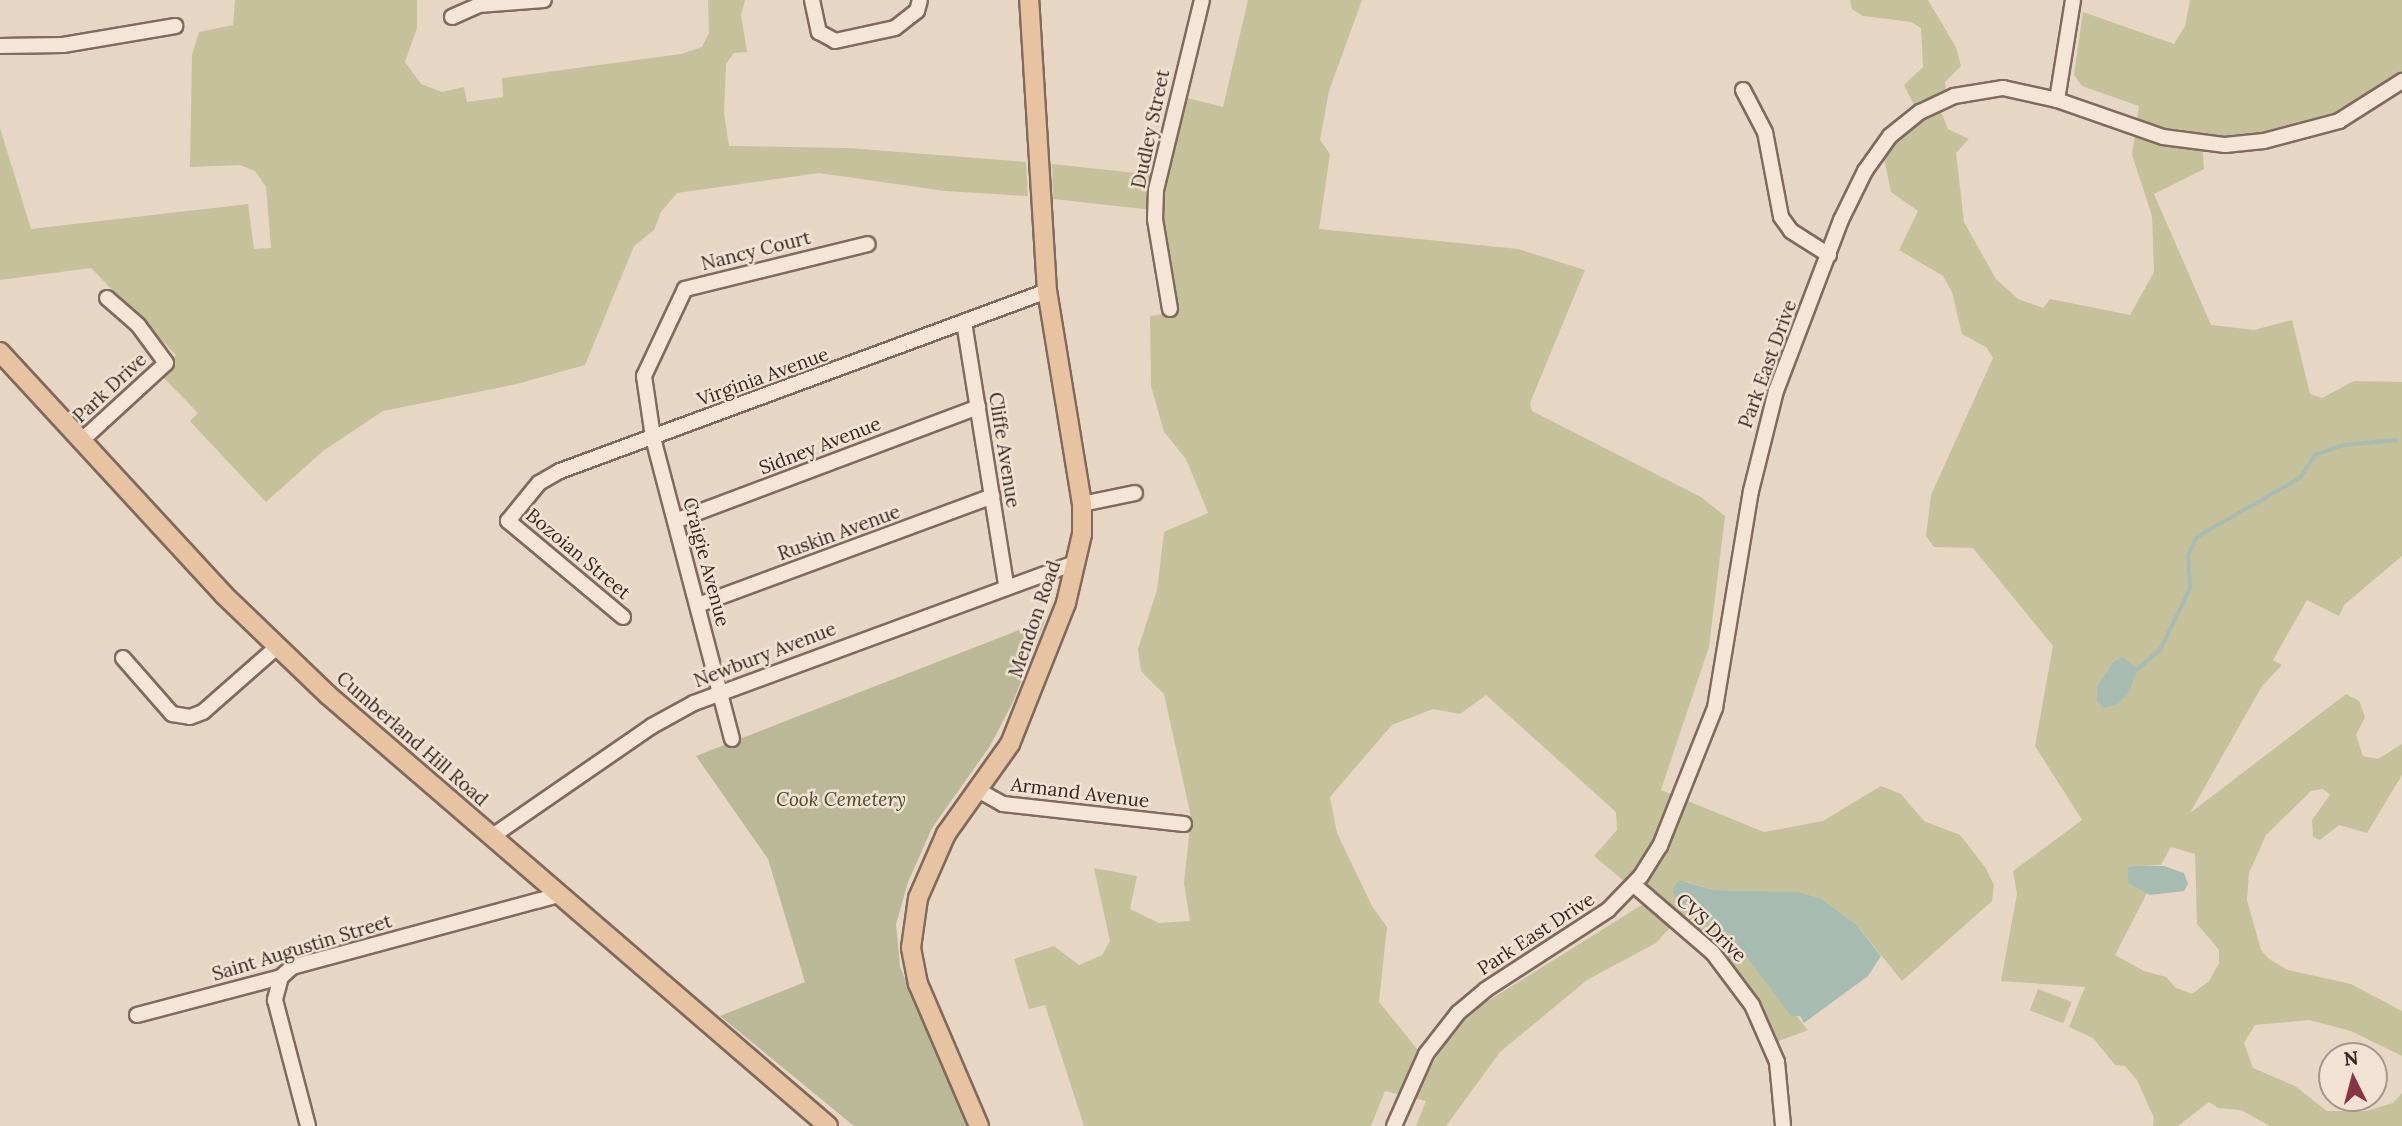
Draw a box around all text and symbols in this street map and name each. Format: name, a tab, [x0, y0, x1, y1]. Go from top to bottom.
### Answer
street label: Dudley Street	[1127, 67, 1175, 191]
street label: Nancy Court	[699, 226, 813, 276]
street label: Park East Drive	[1734, 297, 1802, 431]
street label: Virginia Avenue	[694, 343, 832, 411]
street label: Park Drive	[69, 348, 151, 428]
street label: Cliffe Avenue	[984, 391, 1024, 509]
street label: Sidney Avenue	[756, 412, 884, 480]
street label: Craigie Avenue	[678, 495, 734, 629]
street label: Ruskin Avenue	[775, 500, 903, 566]
street label: Bozoian Street	[521, 504, 635, 604]
street label: Mendon Road	[1004, 558, 1066, 680]
street label: Newbury Avenue	[691, 617, 839, 693]
street label: Cumberland Hill Road	[332, 667, 492, 811]
street label: Armand Avenue	[1009, 773, 1151, 813]
park label: Cook Cemetery	[776, 789, 906, 811]
street label: Park East Drive	[1473, 888, 1599, 980]
street label: CVS Drive	[1671, 889, 1751, 967]
street label: Saint Augustin Street	[209, 910, 395, 986]
north arrow	[2318, 1042, 2388, 1112]
text: N	[2342, 1045, 2360, 1071]

